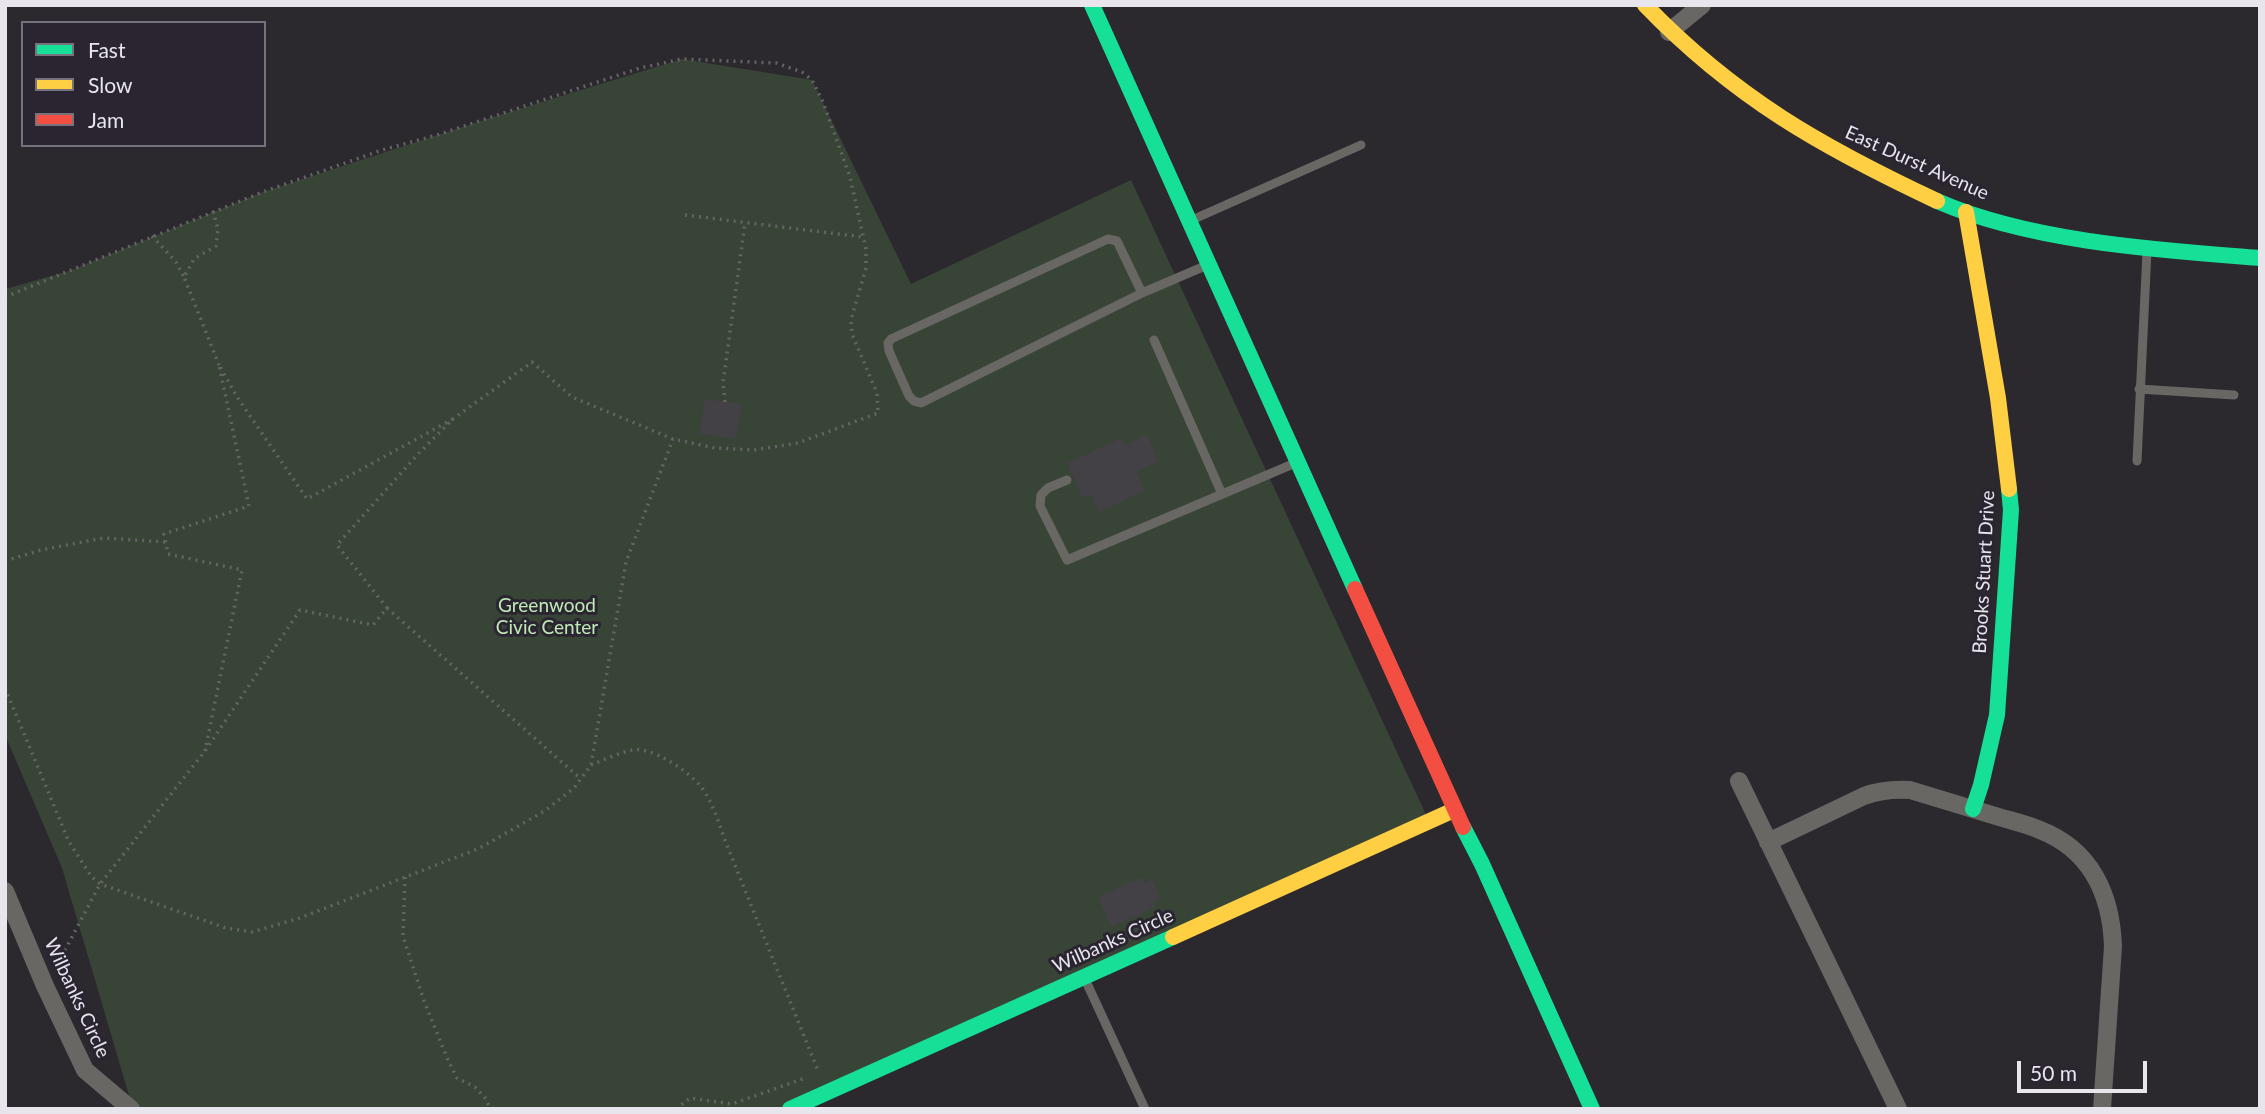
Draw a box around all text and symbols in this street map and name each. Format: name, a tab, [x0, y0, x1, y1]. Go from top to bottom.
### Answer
legend	[21, 21, 266, 147]
text: Fast	[88, 37, 125, 62]
text: Slow	[88, 72, 132, 97]
text: Jam	[88, 107, 124, 132]
street label: East Durst Avenue	[1842, 121, 1992, 205]
street label: Brooks Stuart Drive	[1968, 490, 2000, 654]
park label: Greenwood Civic Center	[496, 595, 598, 639]
street label: Wilbanks Circle	[1049, 904, 1177, 978]
street label: Wilbanks Circle	[39, 935, 115, 1061]
scale bar	[2020, 1048, 2150, 1092]
text: 50 m	[2030, 1060, 2077, 1085]

